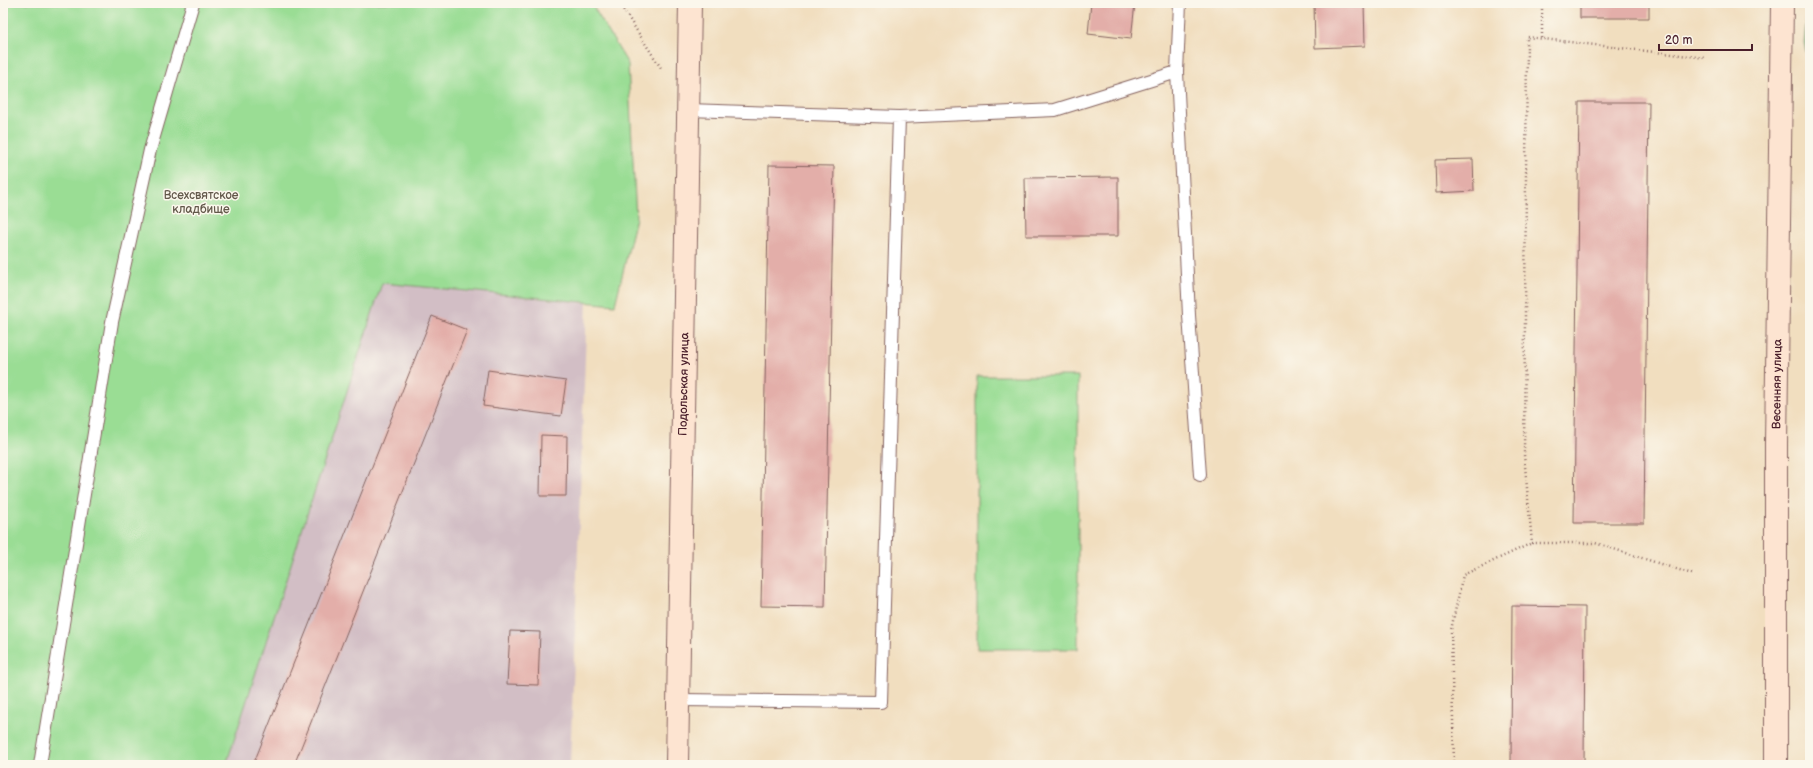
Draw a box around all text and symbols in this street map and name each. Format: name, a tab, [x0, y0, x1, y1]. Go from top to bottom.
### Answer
scale bar	[1659, 26, 1752, 52]
text: 20 m	[1665, 33, 1692, 48]
park label: Всехсвятское кладбище	[164, 188, 239, 217]
street label: Подольская улица	[675, 332, 692, 436]
street label: Весенняя улица	[1769, 339, 1785, 429]

